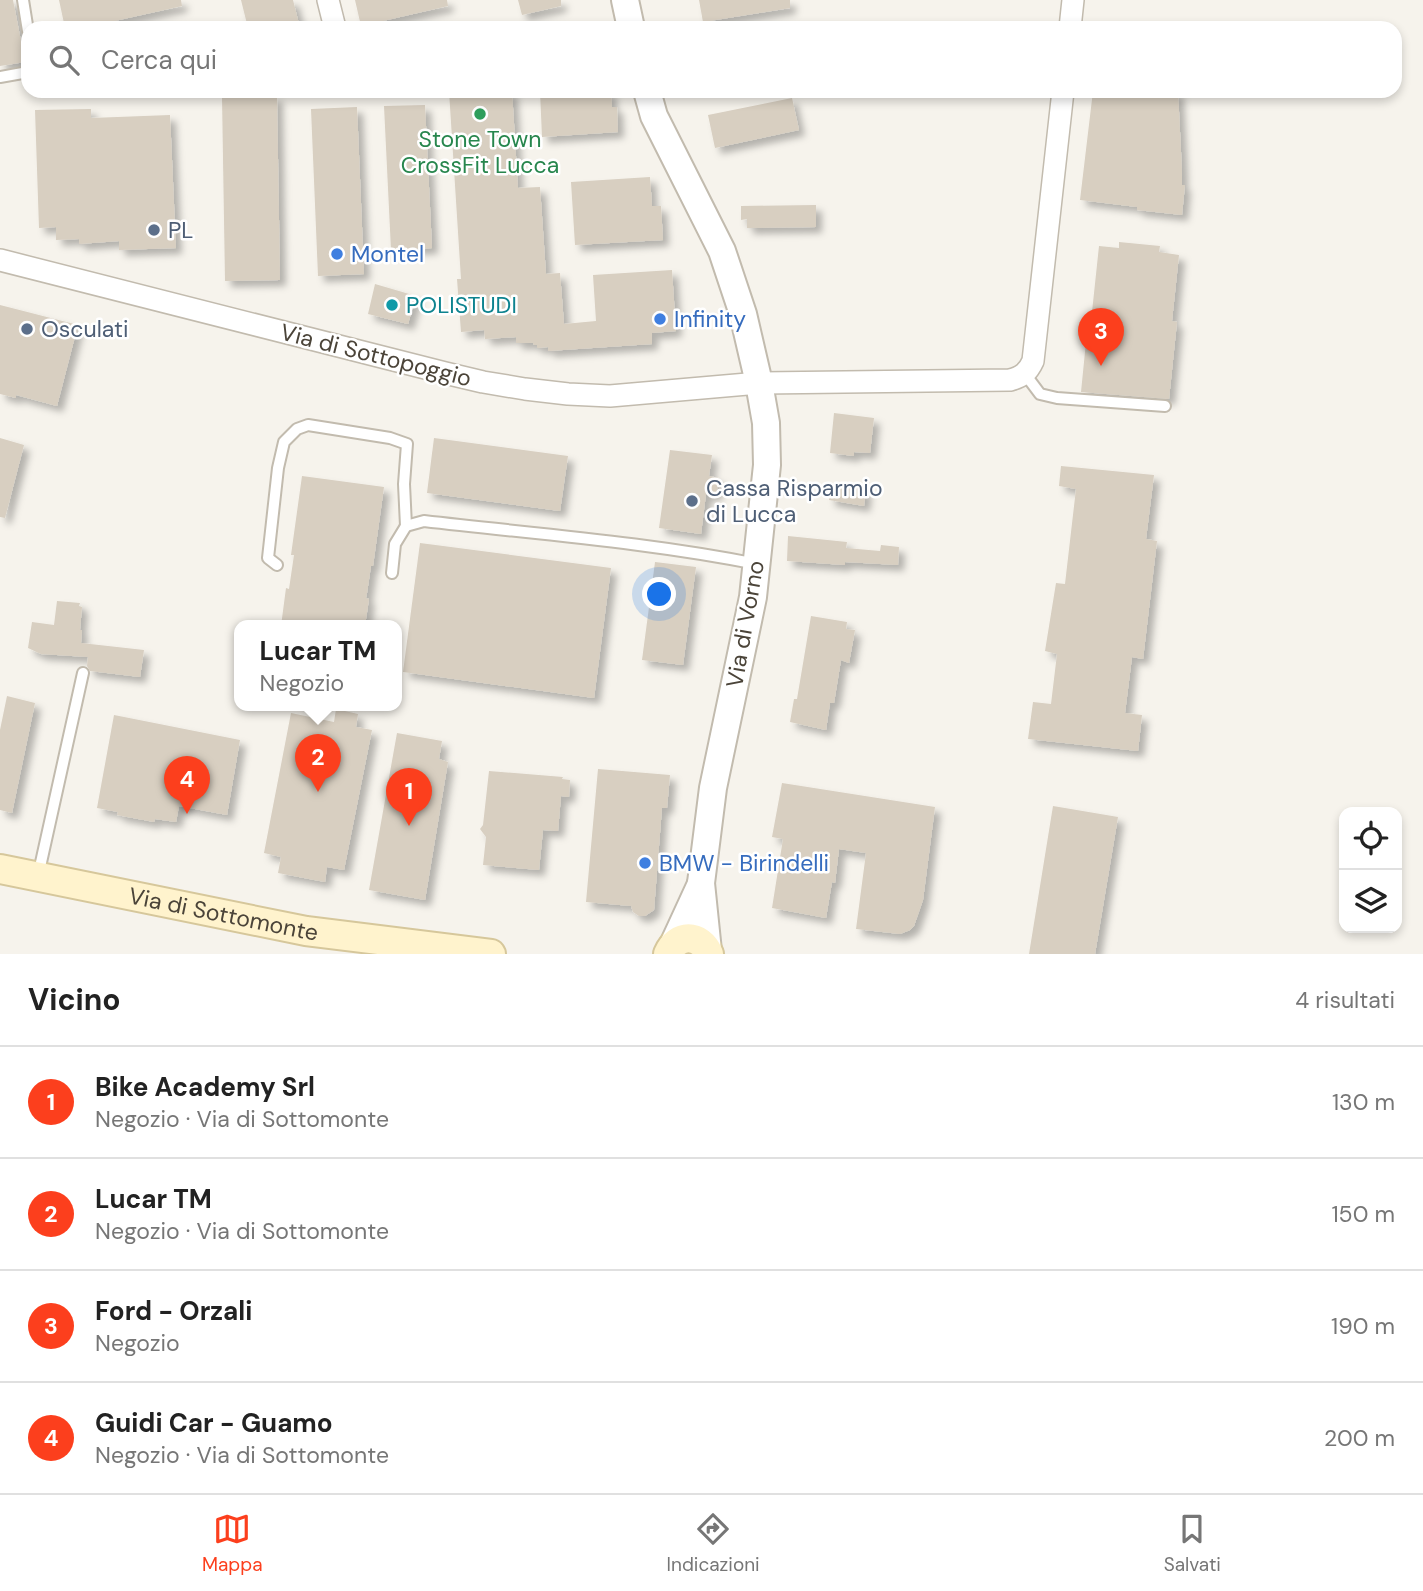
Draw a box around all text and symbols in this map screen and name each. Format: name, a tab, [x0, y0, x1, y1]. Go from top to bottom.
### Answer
search box	[21, 21, 1402, 98]
icon: search	[45, 41, 83, 79]
text: Cerca qui	[101, 43, 217, 77]
marker: Stone Town CrossFit Lucca	[472, 106, 488, 122]
place label: Stone Town CrossFit Lucca	[401, 124, 559, 180]
place label: PL	[168, 215, 193, 245]
marker: PL	[146, 222, 162, 238]
place label: Montel	[351, 239, 424, 269]
marker: Montel	[329, 246, 345, 262]
place label: POLISTUDI	[406, 290, 517, 320]
marker: POLISTUDI	[384, 297, 400, 313]
place label: Infinity	[674, 304, 746, 334]
pin: 3	[1078, 308, 1124, 366]
marker: Infinity	[652, 311, 668, 327]
place label: Osculati	[41, 314, 129, 344]
street label: Via di Sottopoggio	[277, 317, 475, 393]
marker: Osculati	[19, 321, 35, 337]
place label: Cassa Risparmio di Lucca	[706, 473, 883, 529]
marker: Cassa Risparmio di Lucca	[684, 493, 700, 509]
street label: Via di Vorno	[719, 558, 771, 690]
your location	[642, 577, 676, 611]
popup	[234, 620, 402, 711]
text: Lucar TM	[260, 634, 376, 668]
text: Negozio	[260, 668, 344, 698]
pin: 2	[295, 734, 341, 792]
pin: 4	[164, 756, 210, 814]
pin: 1	[386, 768, 432, 826]
map controls	[1339, 807, 1402, 933]
button: locate	[1339, 807, 1402, 870]
place label: BMW - Birindelli	[659, 848, 829, 878]
marker: BMW - Birindelli	[637, 855, 653, 871]
button: layers	[1339, 870, 1402, 933]
street label: Via di Sottomonte	[126, 880, 320, 947]
text: Vicino	[28, 980, 121, 1019]
text: 4 risultati	[1295, 985, 1395, 1015]
text: Bike Academy Srl	[95, 1070, 315, 1104]
text: 1	[47, 1087, 55, 1117]
text: 130 m	[1332, 1087, 1395, 1117]
text: Negozio · Via di Sottomonte	[95, 1104, 389, 1134]
text: Lucar TM	[95, 1182, 212, 1216]
text: 2	[44, 1199, 58, 1229]
text: 150 m	[1331, 1199, 1395, 1229]
text: Negozio · Via di Sottomonte	[95, 1216, 389, 1246]
text: Ford - Orzali	[95, 1294, 252, 1328]
text: 3	[44, 1311, 58, 1341]
text: 190 m	[1331, 1311, 1395, 1341]
text: Negozio	[95, 1328, 180, 1358]
text: Guidi Car - Guamo	[95, 1406, 333, 1440]
text: 4	[44, 1423, 58, 1453]
text: 200 m	[1324, 1423, 1395, 1453]
text: Negozio · Via di Sottomonte	[95, 1440, 389, 1470]
tab: Mappa	[202, 1510, 263, 1577]
tab: Indicazioni	[667, 1510, 760, 1577]
tab: Salvati	[1164, 1510, 1221, 1577]

